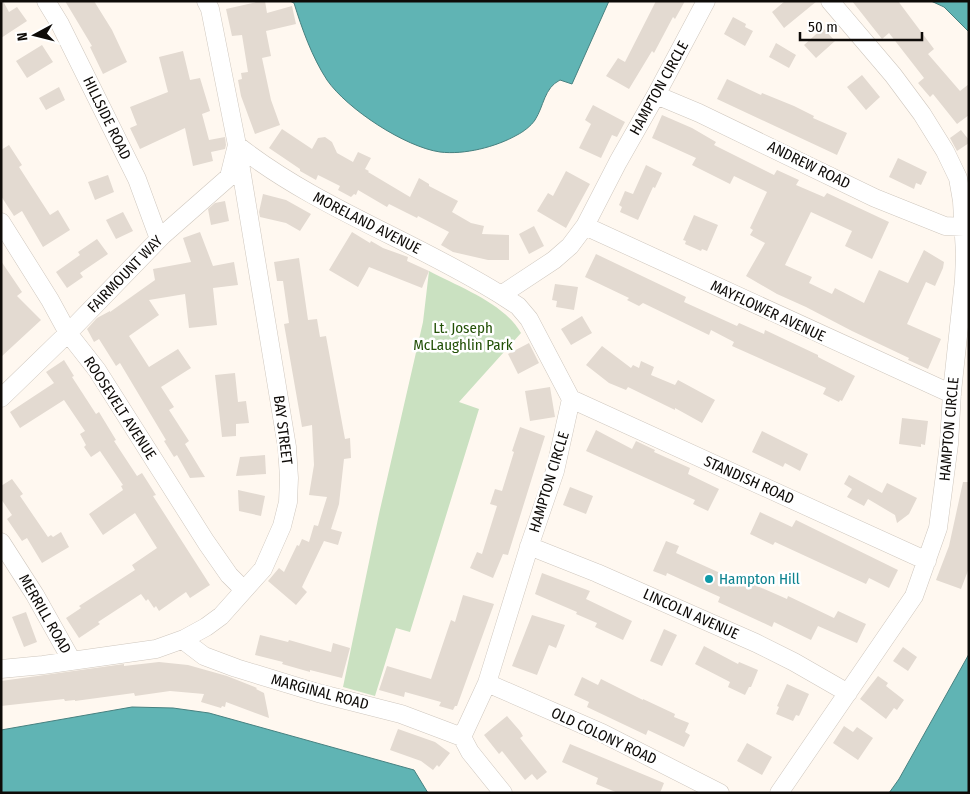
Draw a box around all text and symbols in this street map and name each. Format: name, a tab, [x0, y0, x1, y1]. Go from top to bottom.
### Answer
north arrow	[10, 10, 60, 60]
scale bar	[800, 10, 922, 42]
text: 50 m	[808, 18, 838, 36]
text: N	[14, 31, 32, 42]
street label: HAMPTON CIRCLE	[626, 38, 692, 138]
street label: HILLSIDE ROAD	[79, 73, 135, 163]
street label: ANDREW ROAD	[765, 137, 853, 193]
street label: MORELAND AVENUE	[310, 188, 424, 258]
street label: FAIRMOUNT WAY	[84, 231, 167, 316]
street label: MAYFLOWER AVENUE	[708, 277, 828, 345]
park label: Lt. Joseph McLaughlin Park	[413, 319, 513, 354]
street label: ROOSEVELT AVENUE	[80, 353, 160, 463]
street label: HAMPTON CIRCLE	[935, 376, 963, 482]
street label: BAY STREET	[270, 394, 296, 466]
street label: HAMPTON CIRCLE	[525, 429, 573, 535]
street label: STANDISH ROAD	[701, 452, 797, 508]
place label: Hampton Hill	[719, 570, 800, 588]
street label: MERRILL ROAD	[15, 571, 75, 657]
marker: Hampton Hill	[703, 573, 715, 585]
street label: LINCOLN AVENUE	[640, 585, 742, 643]
street label: MARGINAL ROAD	[269, 670, 371, 714]
street label: OLD COLONY ROAD	[548, 704, 660, 768]

